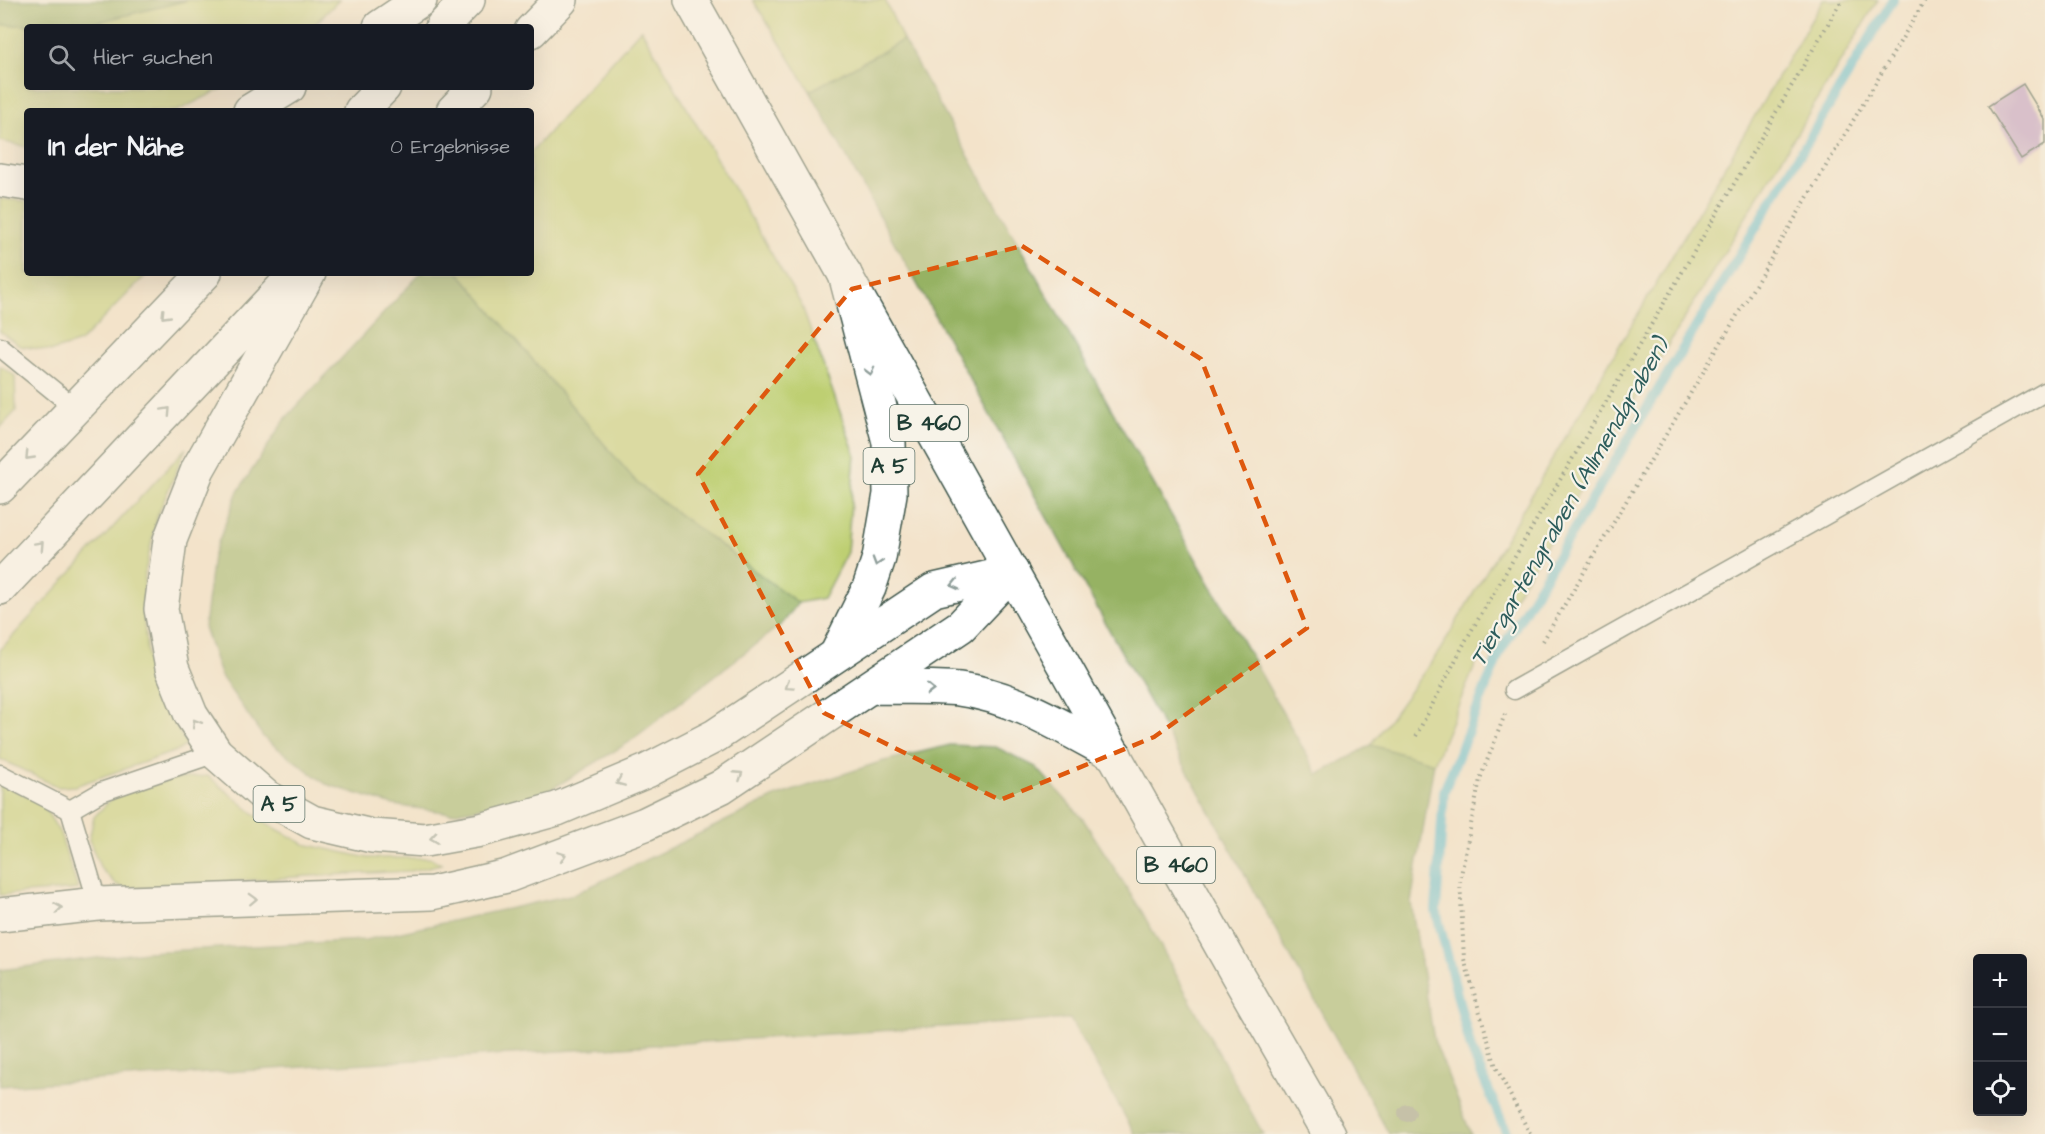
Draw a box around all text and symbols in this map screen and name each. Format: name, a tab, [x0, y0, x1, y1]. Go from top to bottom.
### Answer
search box	[24, 24, 534, 90]
icon: search	[45, 41, 78, 74]
text: Hier suchen	[93, 42, 212, 73]
text: In der Nähe	[48, 129, 184, 165]
text: 0 Ergebnisse	[390, 133, 510, 161]
one-way arrow	[161, 308, 172, 319]
water label: Tiergartengraben (Allmendgraben)	[1462, 330, 1680, 673]
one-way arrow	[863, 366, 876, 376]
road number: B 460	[890, 405, 968, 441]
one-way arrow	[160, 408, 171, 418]
one-way arrow	[26, 448, 37, 459]
road number: A 5	[864, 448, 914, 484]
one-way arrow	[33, 542, 44, 552]
one-way arrow	[872, 556, 884, 567]
one-way arrow	[950, 578, 960, 591]
one-way arrow	[784, 679, 795, 690]
one-way arrow	[926, 682, 935, 695]
one-way arrow	[192, 719, 203, 730]
one-way arrow	[732, 771, 743, 782]
one-way arrow	[615, 775, 626, 787]
road number: A 5	[254, 786, 304, 822]
one-way arrow	[429, 831, 438, 844]
road number: B 460	[1137, 847, 1215, 883]
one-way arrow	[556, 851, 567, 863]
one-way arrow	[248, 892, 257, 905]
one-way arrow	[54, 903, 63, 915]
map controls	[1973, 954, 2027, 1116]
button: +	[1973, 954, 2027, 1008]
button: −	[1973, 1008, 2027, 1062]
button: locate	[1973, 1062, 2027, 1116]

